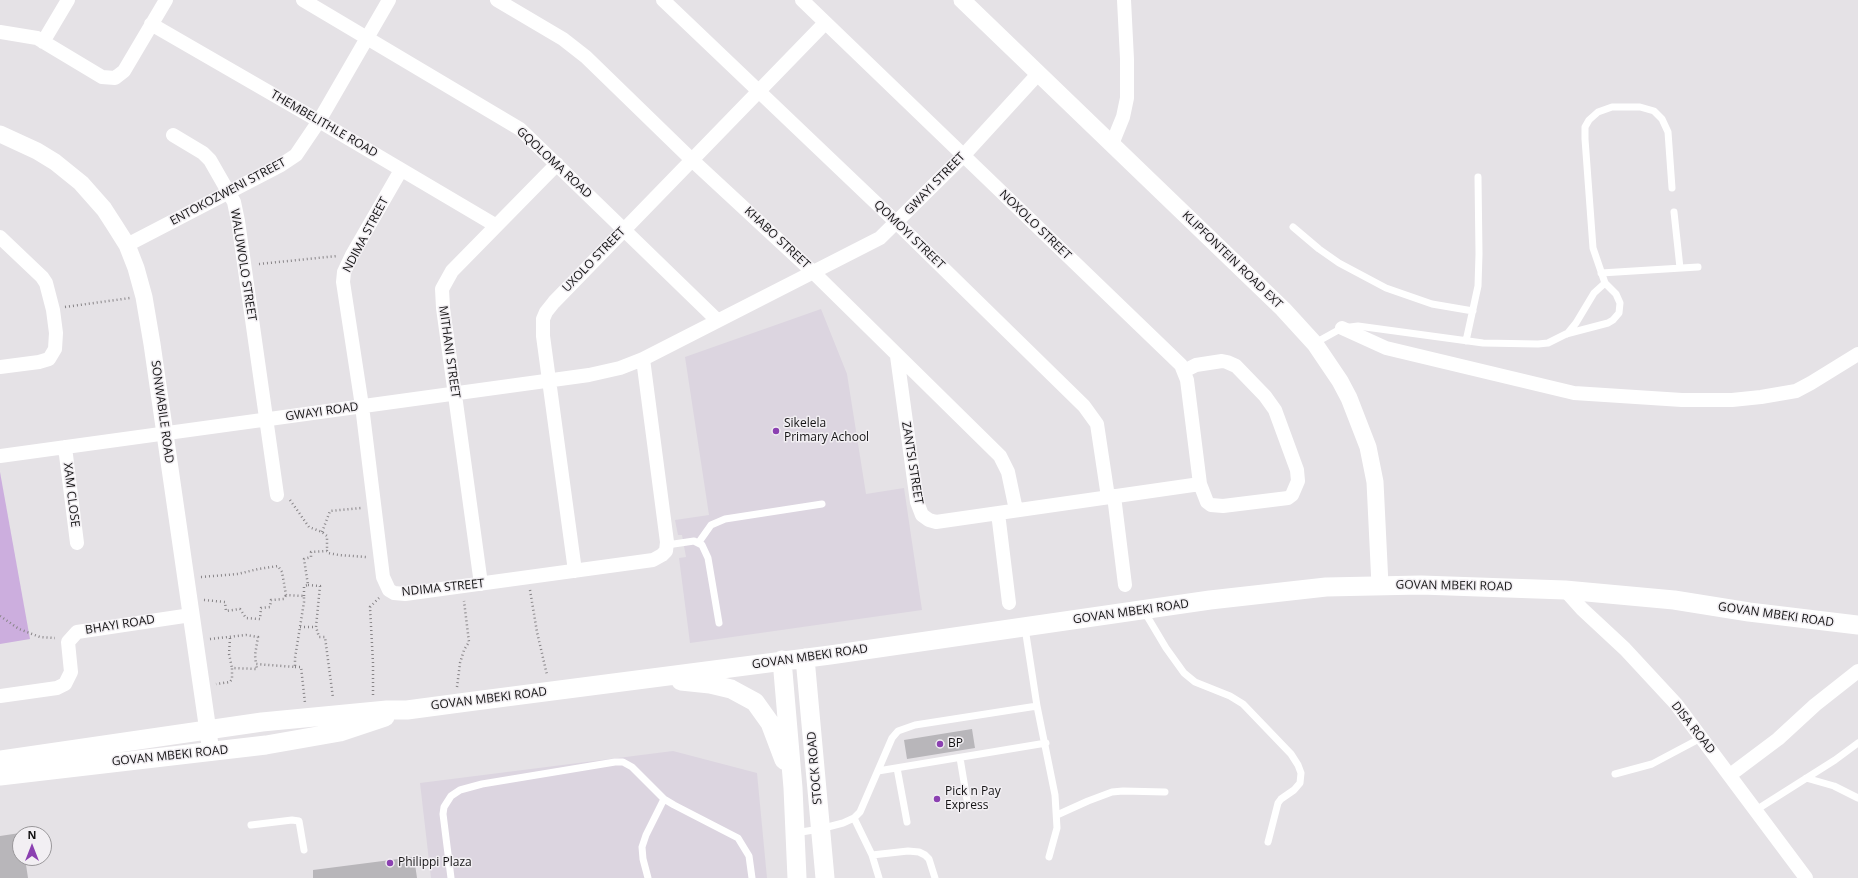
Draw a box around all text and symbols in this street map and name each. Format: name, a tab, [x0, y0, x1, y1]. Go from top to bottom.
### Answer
street label: THEMBELITHLE ROAD	[268, 87, 380, 161]
street label: GQOLOMA ROAD	[513, 124, 595, 202]
street label: GWAYI STREET	[902, 150, 968, 218]
street label: ENTOKOZWENI STREET	[168, 155, 288, 229]
street label: NOXOLO STREET	[996, 187, 1074, 263]
street label: NDIMA STREET	[340, 195, 392, 275]
street label: QOMOYI STREET	[871, 198, 947, 272]
street label: KHABO STREET	[741, 204, 813, 272]
street label: WALUWOLO STREET	[227, 208, 259, 322]
street label: KLIPFONTEIN ROAD EXT	[1179, 208, 1285, 312]
street label: UXOLO STREET	[560, 225, 628, 295]
street label: MITHANI STREET	[435, 305, 463, 399]
street label: SONWABILE ROAD	[148, 360, 176, 464]
street label: GWAYI ROAD	[285, 400, 359, 424]
place label: Sikelela Primary Achool	[784, 417, 869, 445]
street label: ZANTSI STREET	[898, 421, 926, 505]
marker: Sikelela Primary Achool	[771, 426, 781, 436]
street label: XAM CLOSE	[60, 462, 82, 528]
street label: NDIMA STREET	[401, 576, 485, 600]
street label: GOVAN MBEKI ROAD	[1395, 578, 1513, 594]
street label: GOVAN MBEKI ROAD	[1072, 597, 1190, 627]
street label: GOVAN MBEKI ROAD	[1717, 600, 1835, 630]
street label: BHAYI ROAD	[84, 612, 156, 638]
street label: GOVAN MBEKI ROAD	[751, 642, 869, 672]
street label: GOVAN MBEKI ROAD	[430, 685, 548, 713]
street label: DISA ROAD	[1668, 699, 1718, 757]
street label: STOCK ROAD	[805, 731, 825, 805]
place label: BP	[948, 737, 963, 751]
marker: BP	[935, 739, 945, 749]
street label: GOVAN MBEKI ROAD	[111, 743, 229, 769]
place label: Pick n Pay Express	[945, 785, 1001, 813]
marker: Pick n Pay Express	[932, 794, 942, 804]
north arrow	[12, 826, 52, 866]
text: N	[28, 827, 36, 842]
place label: Philippi Plaza	[398, 856, 472, 870]
marker: Philippi Plaza	[385, 858, 395, 868]

